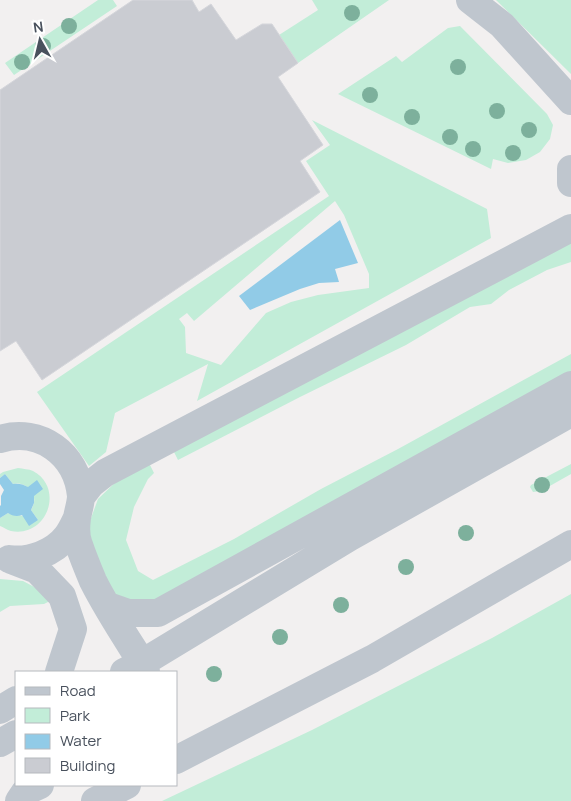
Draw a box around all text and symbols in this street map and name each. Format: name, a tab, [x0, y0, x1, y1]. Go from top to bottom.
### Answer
north arrow	[15, 15, 65, 65]
text: N	[32, 17, 44, 37]
legend	[15, 671, 178, 786]
text: Road	[60, 680, 96, 701]
text: Park	[60, 705, 90, 726]
text: Water	[60, 730, 102, 751]
text: Building	[60, 755, 115, 776]

